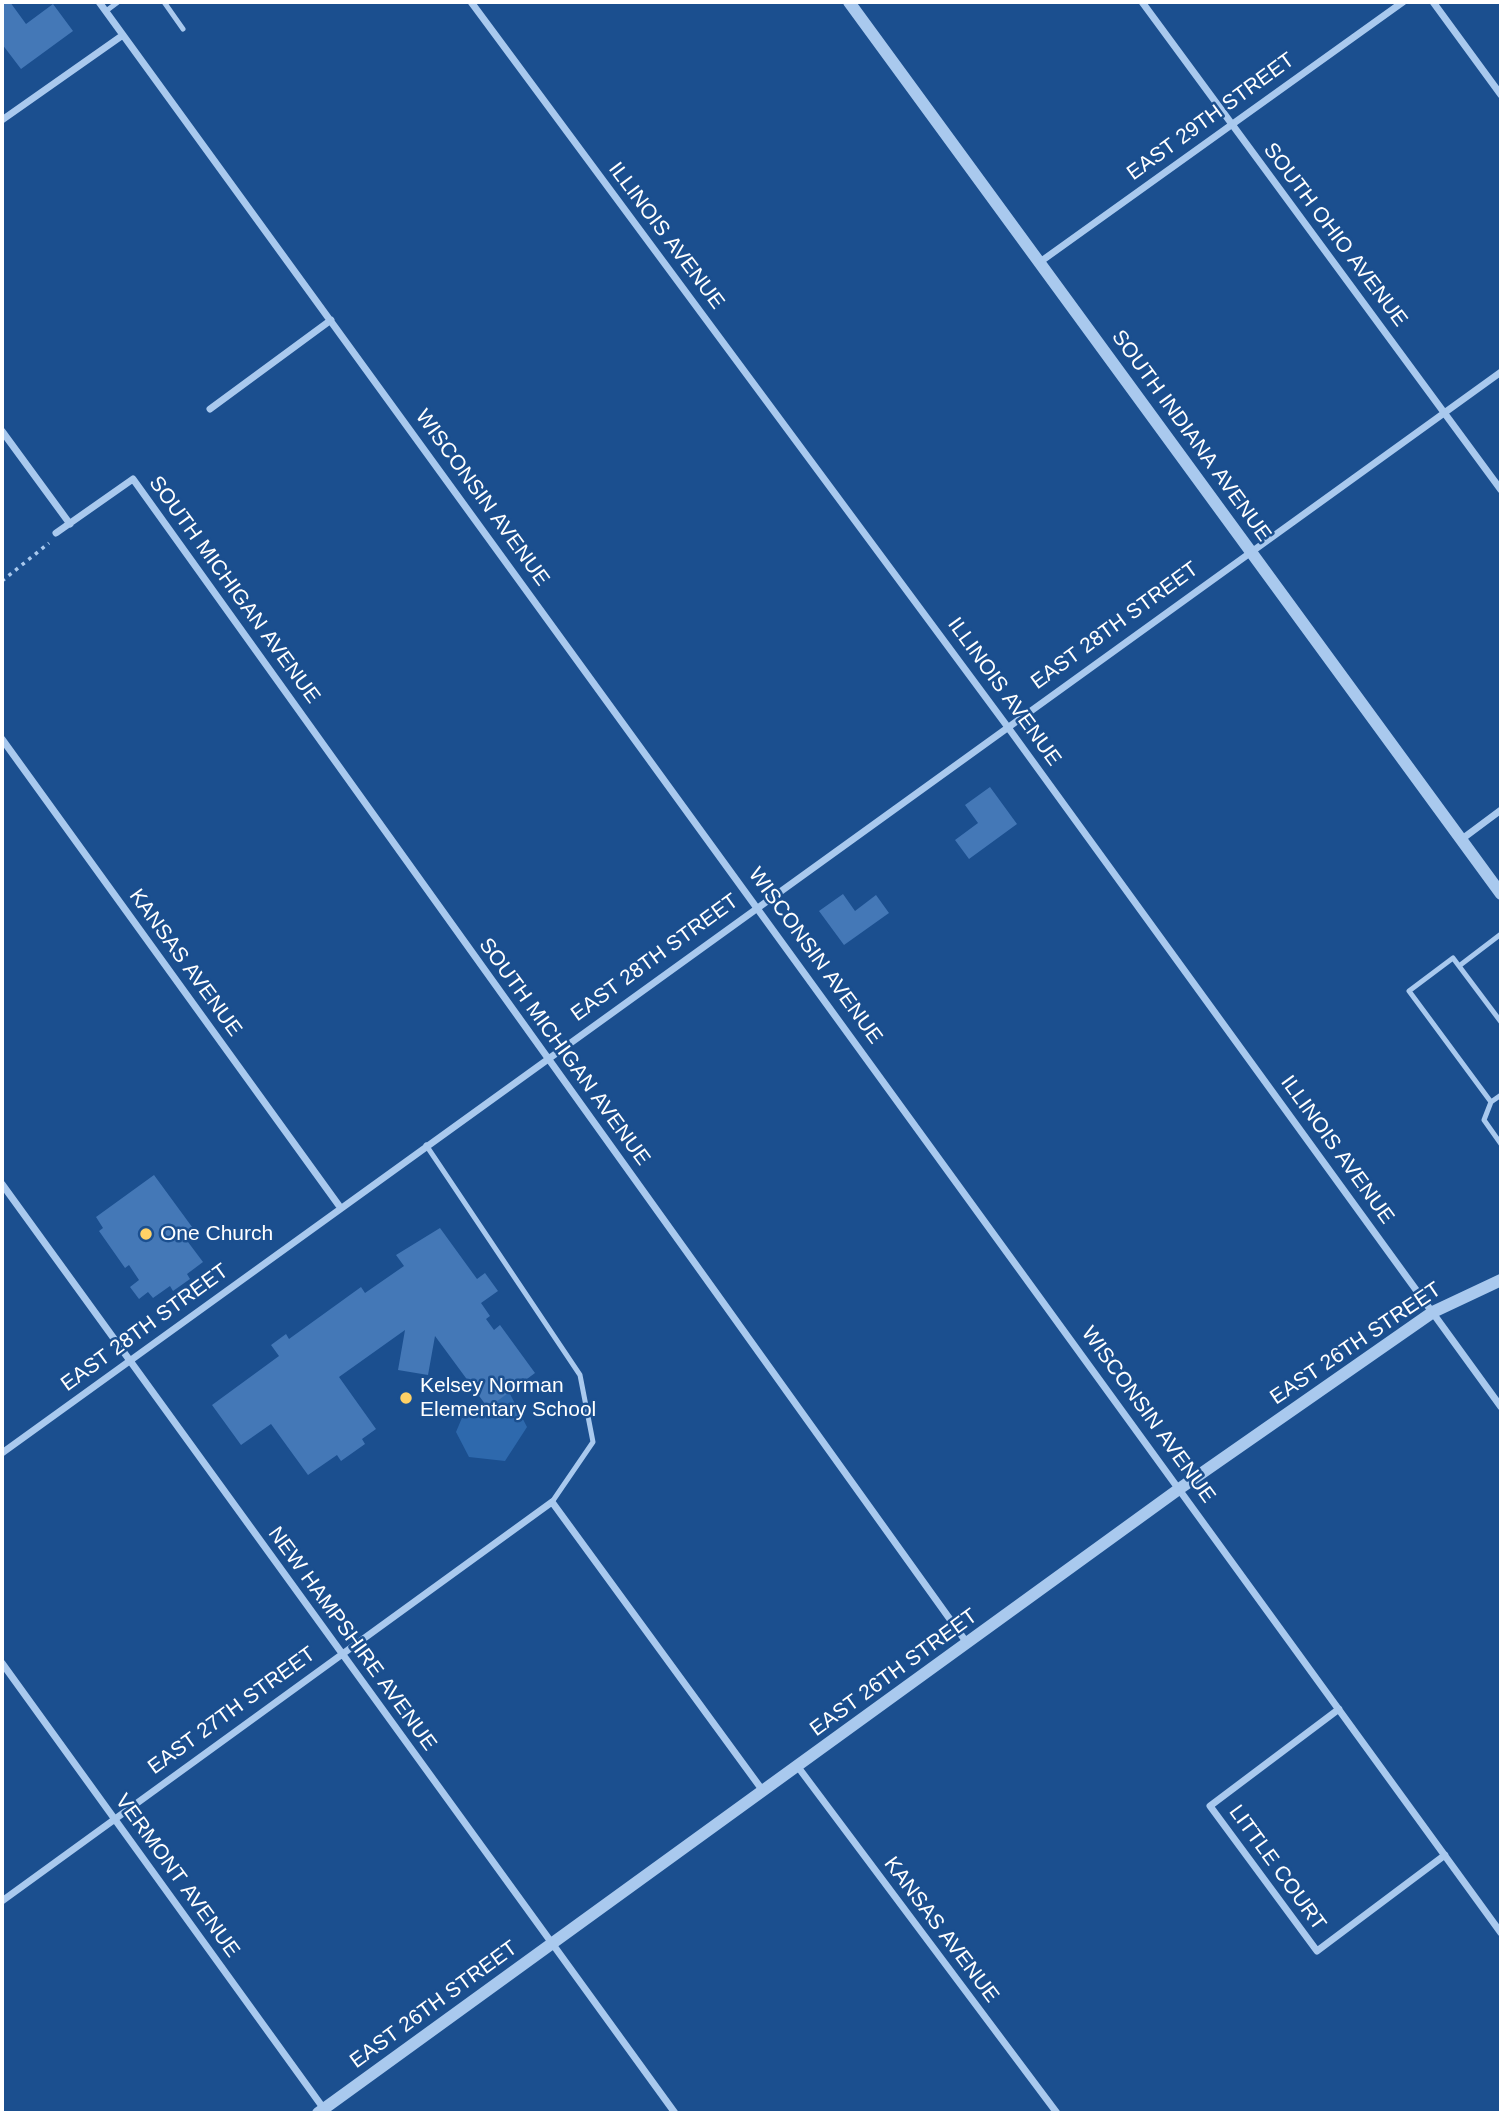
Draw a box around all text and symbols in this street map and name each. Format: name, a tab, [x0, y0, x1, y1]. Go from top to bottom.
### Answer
street label: EAST 29TH STREET	[1122, 48, 1300, 186]
street label: SOUTH OHIO AVENUE	[1258, 138, 1412, 332]
street label: ILLINOIS AVENUE	[603, 158, 729, 314]
street label: SOUTH INDIANA AVENUE	[1106, 325, 1276, 547]
street label: WISCONSIN AVENUE	[410, 405, 554, 591]
street label: SOUTH MICHIGAN AVENUE	[143, 471, 325, 709]
street label: EAST 28TH STREET	[1026, 557, 1204, 695]
street label: ILLINOIS AVENUE	[942, 613, 1066, 771]
street label: WISCONSIN AVENUE	[743, 863, 887, 1049]
street label: KANSAS AVENUE	[123, 884, 247, 1042]
street label: EAST 28TH STREET	[566, 889, 744, 1027]
street label: SOUTH MICHIGAN AVENUE	[473, 933, 655, 1171]
street label: ILLINOIS AVENUE	[1275, 1071, 1399, 1229]
place label: One Church	[160, 1221, 273, 1247]
marker: One Church	[138, 1226, 154, 1242]
street label: EAST 28TH STREET	[56, 1259, 234, 1397]
street label: EAST 26TH STREET	[1266, 1277, 1446, 1411]
street label: WISCONSIN AVENUE	[1076, 1322, 1220, 1508]
place label: Kelsey Norman Elementary School	[420, 1373, 596, 1423]
marker: Kelsey Norman Elementary School	[398, 1390, 414, 1406]
street label: NEW HAMPSHIRE AVENUE	[262, 1522, 442, 1756]
street label: EAST 26TH STREET	[805, 1604, 983, 1742]
street label: EAST 27TH STREET	[143, 1642, 321, 1780]
street label: VERMONT AVENUE	[109, 1789, 245, 1963]
street label: LITTLE COURT	[1223, 1800, 1331, 1936]
street label: KANSAS AVENUE	[878, 1852, 1004, 2008]
street label: EAST 26TH STREET	[345, 1936, 523, 2074]

